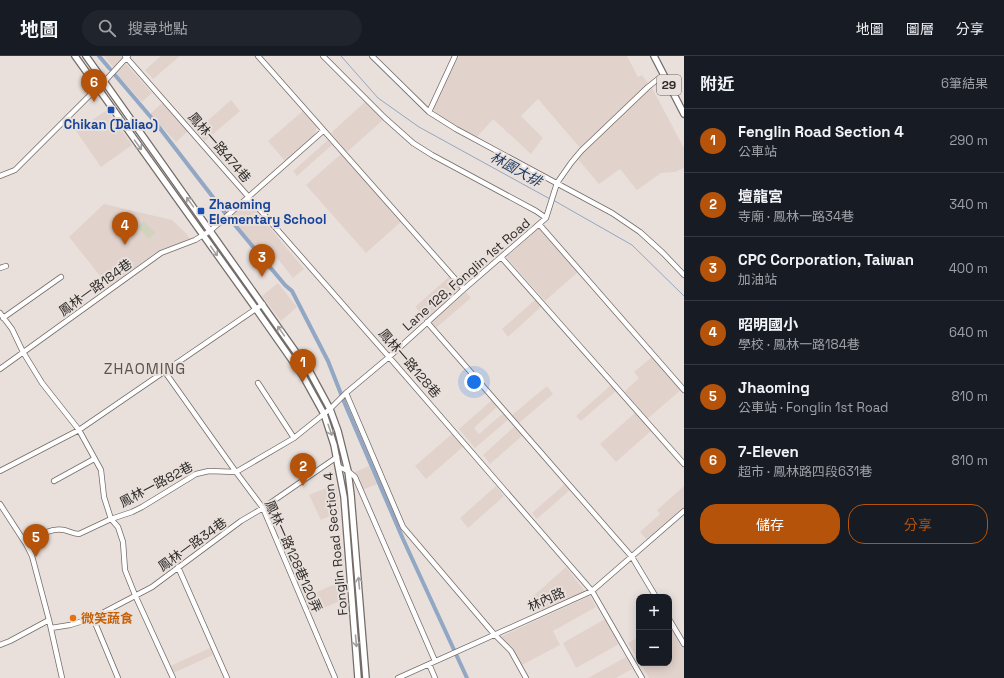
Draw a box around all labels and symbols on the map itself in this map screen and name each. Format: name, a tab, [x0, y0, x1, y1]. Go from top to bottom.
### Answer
pin: 6	[81, 69, 107, 102]
road number: 29	[657, 75, 681, 95]
marker: Chikan (Daliao)	[106, 105, 116, 115]
street label: 鳳林一路474巷	[185, 109, 255, 186]
place label: Chikan (Daliao)	[64, 116, 158, 133]
one-way arrow	[134, 139, 142, 150]
water label: 林園大排	[487, 148, 547, 191]
place label: Zhaoming Elementary School	[209, 196, 326, 228]
one-way arrow	[186, 197, 194, 208]
marker: Zhaoming Elementary School	[196, 206, 206, 216]
pin: 4	[112, 212, 138, 245]
street label: Lane 128, Fonglin 1st Road	[399, 214, 534, 334]
pin: 3	[249, 244, 275, 277]
one-way arrow	[210, 245, 218, 256]
street label: 鳳林一路184巷	[55, 255, 135, 320]
one-way arrow	[277, 325, 285, 336]
street label: 鳳林一路128巷	[375, 325, 444, 401]
pin: 1	[290, 349, 316, 382]
district label: ZHAOMING	[104, 359, 186, 378]
your location	[464, 372, 484, 392]
one-way arrow	[326, 423, 334, 435]
pin: 2	[290, 453, 316, 486]
street label: 鳳林一路82巷	[117, 458, 196, 511]
street label: Fonglin Road Section 4	[320, 471, 351, 616]
street label: 鳳林一路128巷120弄	[261, 497, 326, 615]
street label: 鳳林一路34巷	[155, 514, 230, 575]
pin: 5	[23, 524, 49, 557]
one-way arrow	[355, 577, 362, 590]
street label: 林內路	[525, 584, 567, 615]
place label: 微笑蔬食	[81, 610, 133, 627]
marker: 微笑蔬食	[68, 613, 78, 623]
one-way arrow	[352, 634, 359, 647]

